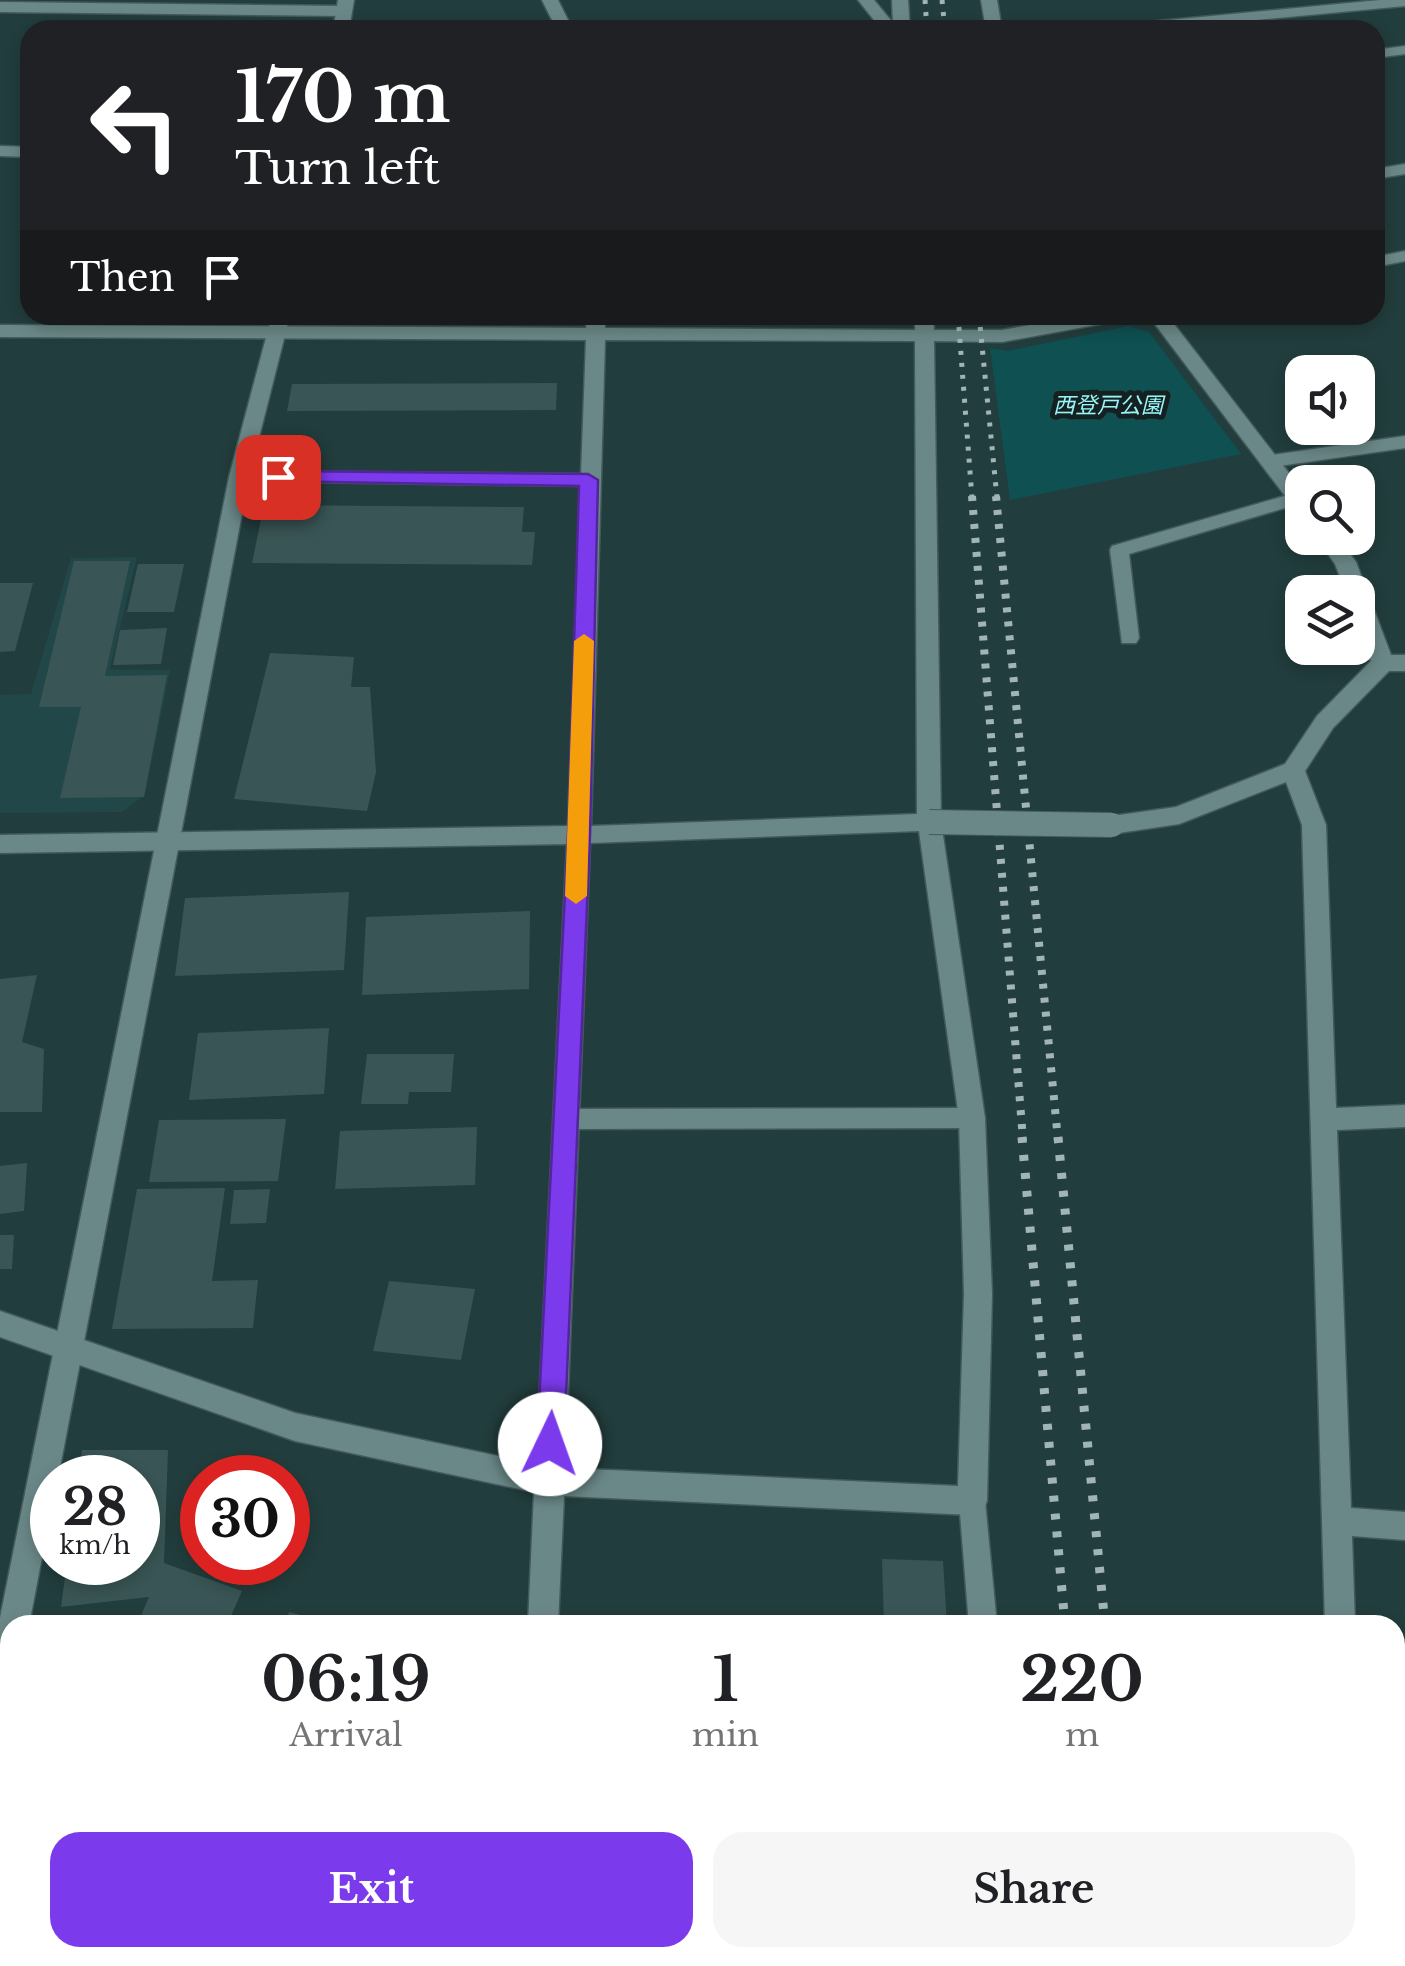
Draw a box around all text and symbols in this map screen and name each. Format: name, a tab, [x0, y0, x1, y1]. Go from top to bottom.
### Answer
text: 170 m	[235, 54, 451, 141]
icon: left	[70, 60, 200, 190]
text: Turn left	[235, 140, 440, 196]
icon: arrive	[195, 250, 250, 305]
text: Then	[70, 254, 175, 301]
map controls	[1285, 355, 1375, 665]
button: sound	[1285, 355, 1375, 445]
park label: 西登戸公園	[1053, 392, 1166, 419]
pin	[236, 435, 321, 520]
icon: arrive	[251, 450, 306, 505]
button: search	[1285, 465, 1375, 555]
button: layers	[1285, 575, 1375, 665]
position arrow	[498, 1392, 602, 1496]
speed limit sign: 30	[180, 1455, 310, 1585]
text: 28	[63, 1476, 127, 1539]
text: km/h	[60, 1530, 130, 1561]
text: 06:19	[261, 1643, 431, 1717]
text: 1	[712, 1643, 739, 1717]
text: 220	[1020, 1643, 1144, 1717]
text: Arrival	[289, 1715, 403, 1755]
text: min	[692, 1715, 759, 1755]
text: m	[1065, 1715, 1099, 1755]
button: Exit	[50, 1832, 693, 1947]
button: Share	[713, 1832, 1355, 1947]

